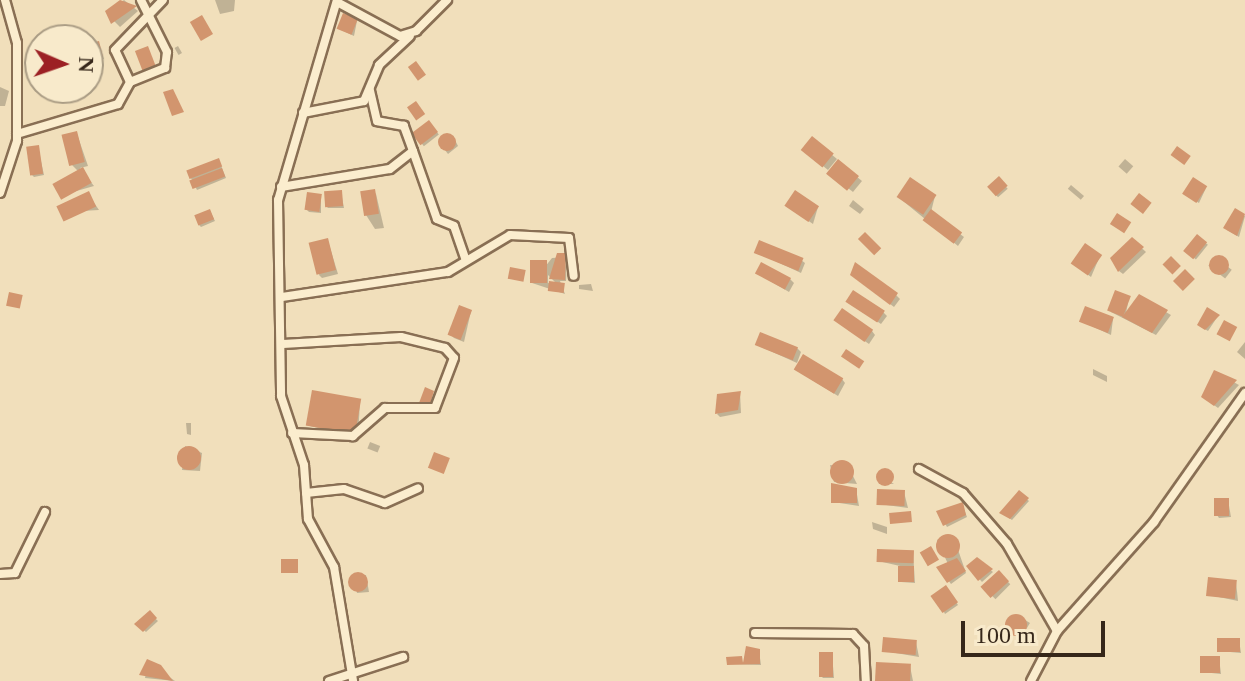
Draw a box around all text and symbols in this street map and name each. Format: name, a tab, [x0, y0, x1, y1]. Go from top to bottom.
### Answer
north arrow	[24, 24, 104, 104]
text: N	[74, 56, 99, 73]
scale bar	[965, 605, 1109, 655]
text: 100 m	[975, 622, 1036, 648]

